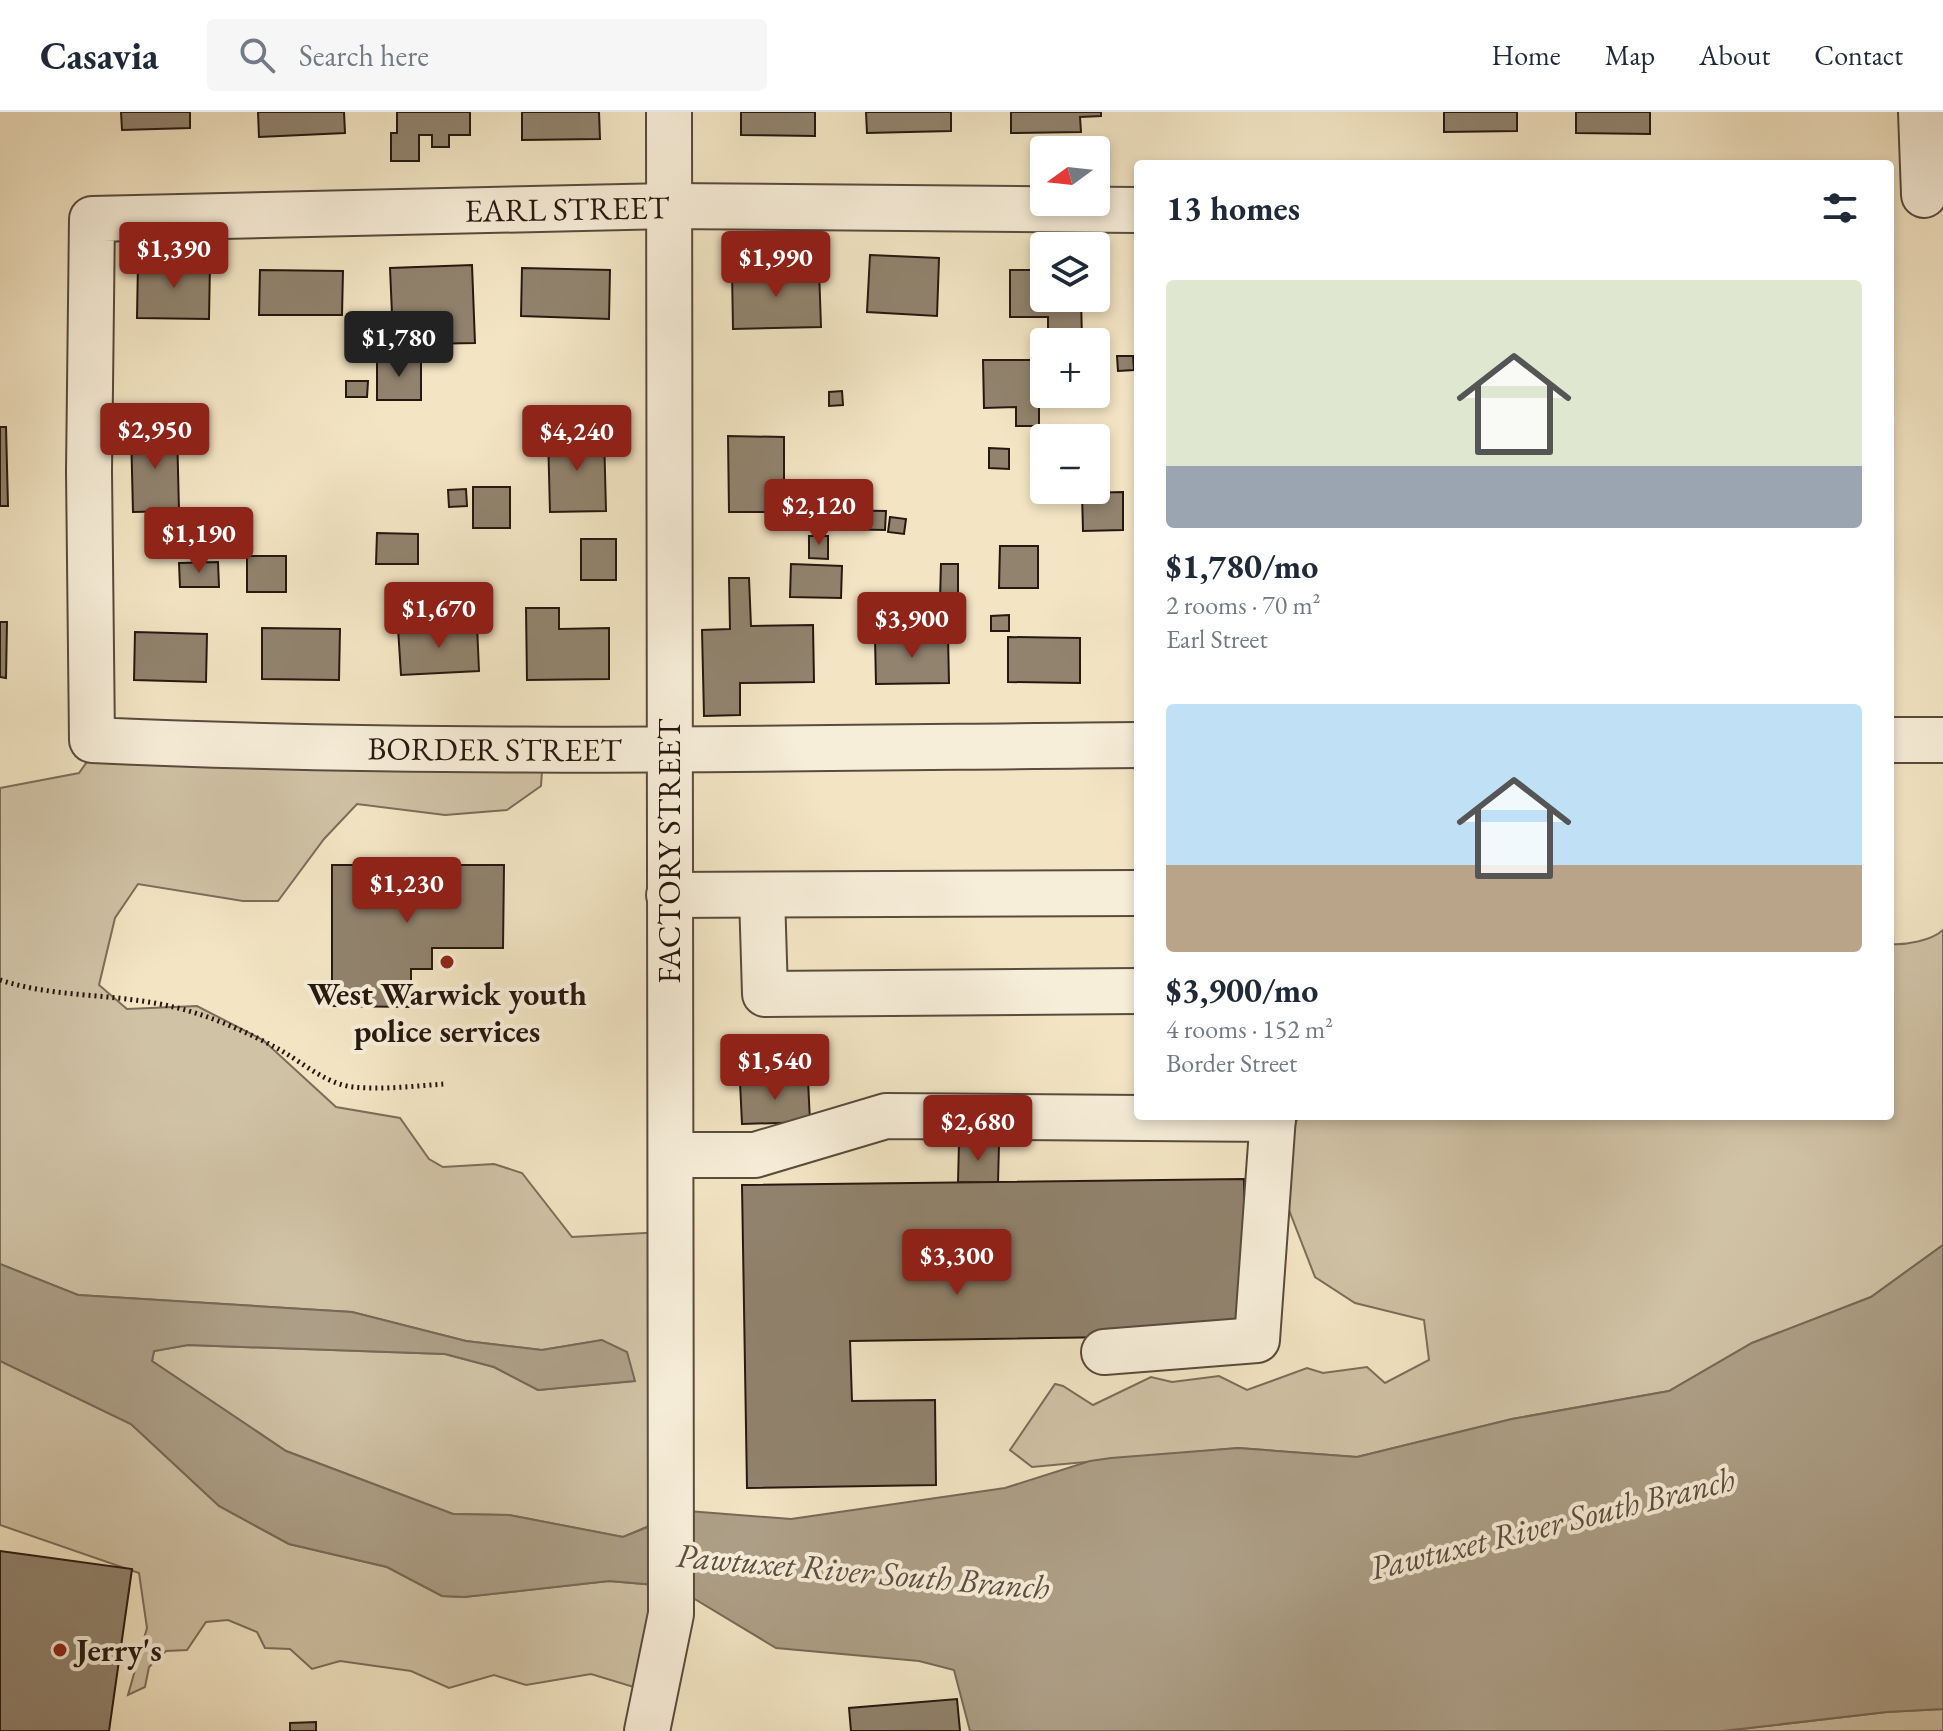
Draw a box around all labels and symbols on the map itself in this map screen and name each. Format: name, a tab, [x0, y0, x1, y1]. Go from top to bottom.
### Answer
north arrow	[1030, 136, 1110, 216]
street label: EARL STREET	[464, 186, 670, 232]
pin: $1,390	[109, 222, 239, 290]
pin: $1,990	[711, 231, 841, 299]
pin: $1,780	[334, 311, 464, 379]
pin: $2,950	[90, 403, 220, 471]
pin: $4,240	[512, 405, 642, 473]
pin: $2,120	[754, 479, 884, 547]
pin: $1,190	[134, 507, 264, 575]
pin: $1,670	[374, 582, 504, 650]
pin: $3,900	[847, 592, 977, 660]
street label: FACTORY STREET	[648, 718, 690, 983]
street label: BORDER STREET	[367, 727, 622, 771]
pin: $1,230	[342, 857, 472, 925]
marker: West Warwick youth police services	[438, 953, 456, 971]
place label: West Warwick youth police services	[307, 973, 587, 1052]
pin: $1,540	[710, 1034, 840, 1102]
pin: $2,680	[913, 1095, 1043, 1163]
pin: $3,300	[892, 1229, 1022, 1297]
water label: Pawtuxet River South Branch	[1365, 1456, 1740, 1590]
water label: Pawtuxet River South Branch	[674, 1533, 1052, 1609]
place label: Jerry's	[73, 1629, 162, 1671]
marker: Jerry's	[51, 1641, 69, 1659]

